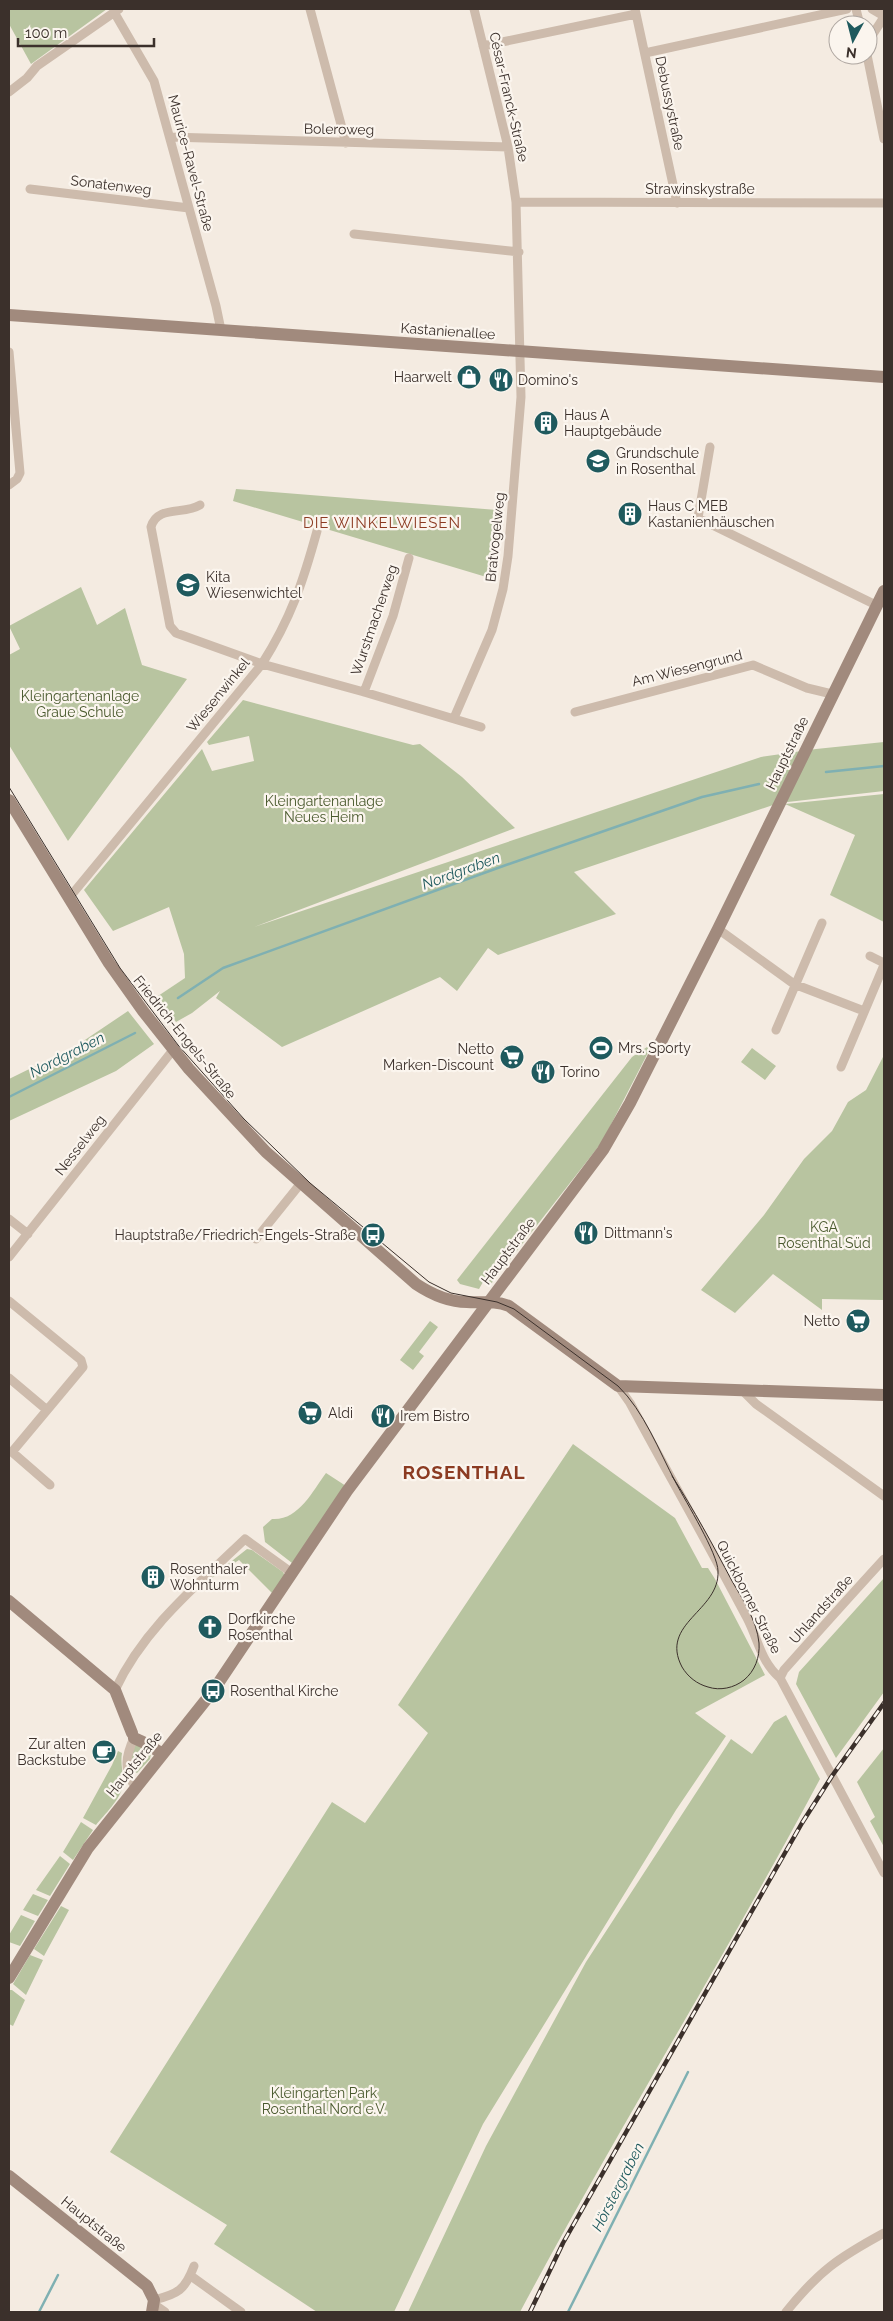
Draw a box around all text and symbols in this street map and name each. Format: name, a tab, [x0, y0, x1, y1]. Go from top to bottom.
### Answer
scale bar	[18, 15, 154, 47]
north arrow	[828, 15, 878, 65]
text: 100 m	[25, 24, 67, 42]
street label: César-Franck-Straße	[486, 30, 532, 164]
text: N	[845, 44, 858, 61]
street label: Debussystraße	[652, 54, 688, 152]
street label: Maurice-Ravel-Straße	[165, 93, 217, 233]
street label: Boleroweg	[304, 120, 374, 138]
street label: Sonatenweg	[70, 172, 152, 198]
street label: Strawinskystraße	[645, 181, 755, 197]
street label: Kastanienallee	[400, 320, 496, 342]
shop icon: Haarwelt	[456, 364, 482, 390]
restaurant icon: Domino's	[488, 367, 514, 393]
place label: Haarwelt	[394, 369, 452, 385]
place label: Domino's	[518, 372, 578, 388]
place label: Haus A Hauptgebäude	[564, 407, 662, 439]
building icon: Haus A Hauptgebäude	[533, 410, 559, 436]
place label: Grundschule in Rosenthal	[616, 445, 699, 477]
school or university icon: Grundschule in Rosenthal	[585, 448, 611, 474]
street label: Bratvogelweg	[482, 491, 508, 583]
place label: Haus C MEB Kastanienhäuschen	[648, 498, 774, 530]
building icon: Haus C MEB Kastanienhäuschen	[617, 501, 643, 527]
district label: DIE WINKELWIESEN	[303, 514, 461, 532]
street label: Wurstmacherweg	[348, 562, 400, 678]
place label: Kita Wiesenwichtel	[206, 569, 302, 601]
school or university icon: Kita Wiesenwichtel	[175, 572, 201, 598]
street label: Am Wiesengrund	[630, 647, 744, 689]
street label: Wiesenwinkel	[183, 655, 253, 735]
park label: Kleingartenanlage Graue Schule	[21, 688, 139, 720]
street label: Hauptstraße	[762, 714, 812, 792]
park label: Kleingartenanlage Neues Heim	[265, 793, 383, 825]
water label: Nordgraben	[420, 849, 502, 893]
street label: Friedrich-Engels-Straße	[130, 972, 240, 1102]
water label: Nordgraben	[27, 1028, 107, 1082]
sports icon: Mrs. Sporty	[588, 1035, 614, 1061]
place label: Mrs. Sporty	[618, 1040, 691, 1056]
place label: Netto Marken-Discount	[383, 1041, 494, 1073]
supermarket icon: Netto Marken-Discount	[499, 1044, 525, 1070]
restaurant icon: Torino	[530, 1059, 556, 1085]
place label: Torino	[560, 1064, 600, 1080]
street label: Nesselweg	[51, 1112, 109, 1178]
street label: Hauptstraße	[478, 1215, 538, 1287]
park label: KGA Rosenthal Süd	[777, 1219, 871, 1251]
restaurant icon: Dittmann's	[573, 1220, 599, 1246]
bus stop icon: Hauptstraße/Friedrich-Engels-Straße	[360, 1222, 386, 1248]
place label: Dittmann's	[604, 1225, 673, 1241]
place label: Hauptstraße/Friedrich-Engels-Straße	[114, 1227, 356, 1243]
supermarket icon: Netto	[845, 1308, 871, 1334]
place label: Netto	[804, 1313, 840, 1329]
supermarket icon: Aldi	[297, 1400, 323, 1426]
restaurant icon: Irem Bistro	[370, 1403, 396, 1429]
place label: Aldi	[328, 1405, 353, 1421]
place label: Irem Bistro	[400, 1408, 470, 1424]
district label: ROSENTHAL	[402, 1461, 526, 1483]
street label: Quickborner Straße	[714, 1538, 784, 1656]
place label: Rosenthaler Wohnturm	[170, 1561, 248, 1593]
building icon: Rosenthaler Wohnturm	[140, 1564, 166, 1590]
street label: Uhlandstraße	[786, 1571, 856, 1647]
place label: Dorfkirche Rosenthal	[228, 1611, 295, 1643]
church icon: Dorfkirche Rosenthal	[197, 1614, 223, 1640]
bus stop icon: Rosenthal Kirche	[200, 1678, 226, 1704]
place label: Rosenthal Kirche	[230, 1683, 339, 1699]
street label: Hauptstraße	[103, 1728, 165, 1800]
place label: Zur alten Backstube	[17, 1736, 86, 1768]
cafe icon: Zur alten Backstube	[91, 1739, 117, 1765]
park label: Kleingarten Park Rosenthal Nord e.V.	[262, 2085, 386, 2117]
water label: Hörstergraben	[588, 2140, 648, 2234]
street label: Hauptstraße	[58, 2193, 130, 2255]

